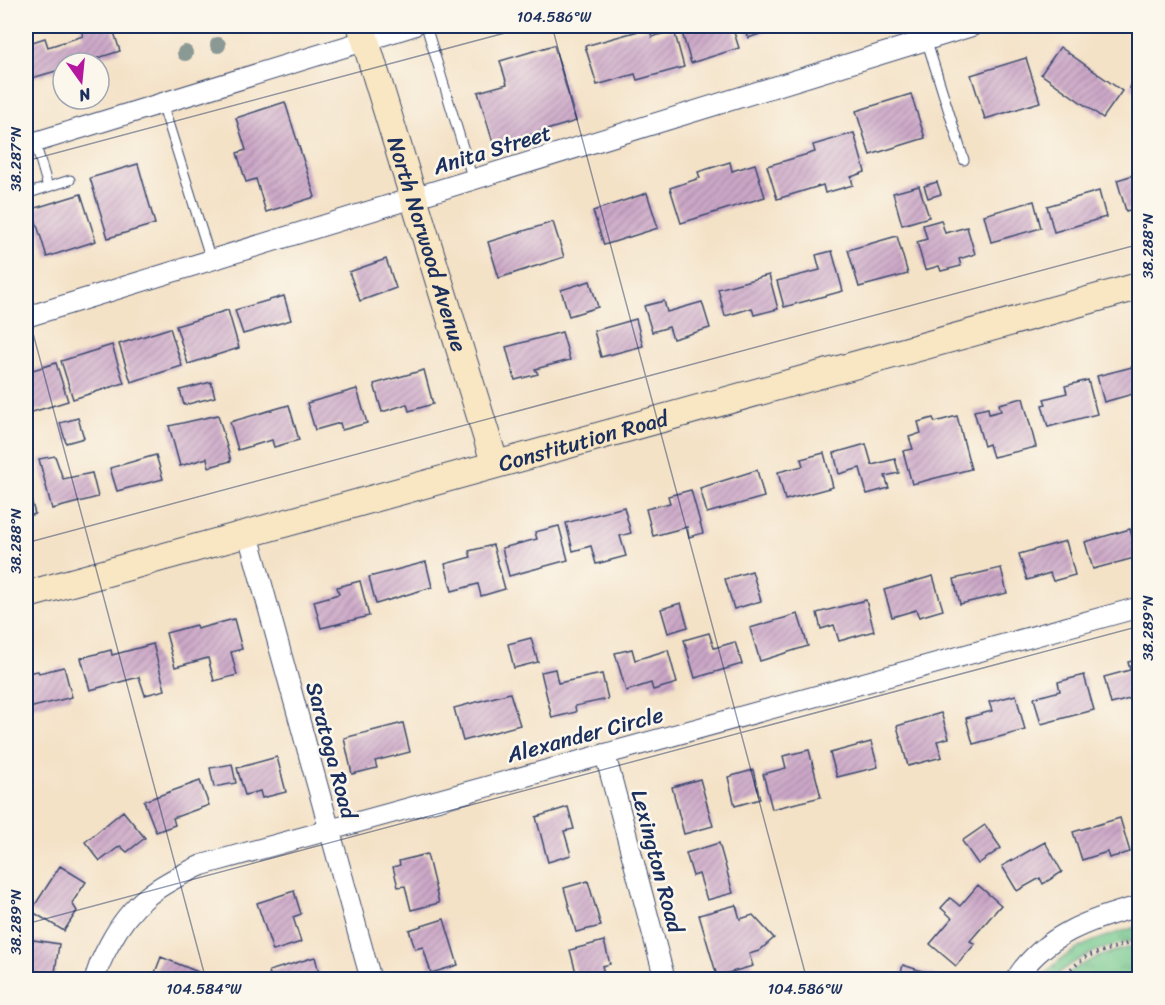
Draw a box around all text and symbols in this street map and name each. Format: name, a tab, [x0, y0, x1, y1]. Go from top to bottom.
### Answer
text: 104.586°W	[517, 4, 592, 30]
north arrow	[51, 51, 111, 111]
text: N	[75, 79, 95, 111]
street label: Anita Street	[427, 113, 557, 186]
text: 38.287°N	[3, 126, 29, 191]
street label: North Norwood Avenue	[376, 132, 479, 357]
text: 38.288°N	[1135, 213, 1161, 279]
street label: Constitution Road	[494, 398, 674, 483]
text: 38.288°N	[3, 508, 29, 574]
text: 38.289°N	[1135, 595, 1161, 661]
street label: Saratoga Road	[295, 677, 369, 824]
street label: Alexander Circle	[502, 695, 668, 774]
street label: Lexington Road	[620, 785, 696, 939]
text: 38.289°N	[3, 889, 29, 955]
text: 104.584°W	[166, 976, 242, 1002]
text: 104.586°W	[768, 976, 843, 1002]

